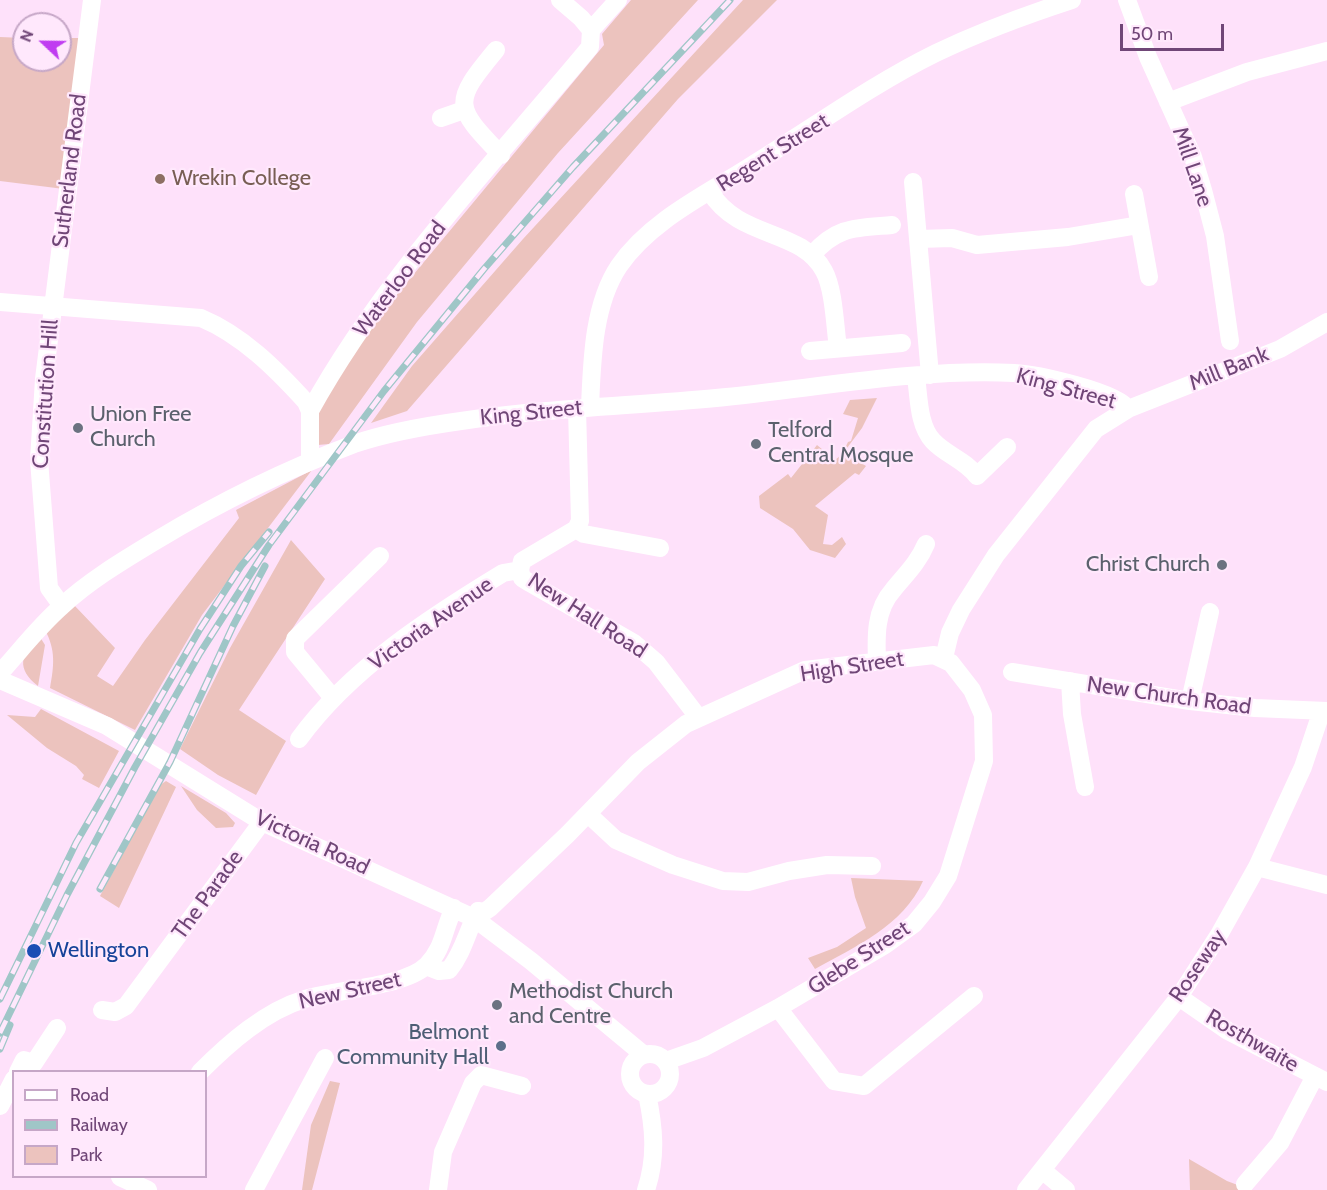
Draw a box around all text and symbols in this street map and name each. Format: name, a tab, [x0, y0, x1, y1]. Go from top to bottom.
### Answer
north arrow	[12, 12, 72, 72]
scale bar	[1123, 12, 1226, 50]
text: 50 m	[1131, 23, 1173, 45]
text: N	[16, 27, 38, 45]
street label: Sutherland Road	[47, 93, 93, 249]
street label: Regent Street	[712, 108, 834, 198]
street label: Mill Lane	[1166, 124, 1218, 210]
place label: Wrekin College	[172, 166, 311, 192]
marker: Wrekin College	[153, 172, 167, 186]
street label: Waterloo Road	[348, 216, 452, 342]
street label: Constitution Hill	[28, 318, 64, 470]
street label: Mill Bank	[1185, 341, 1273, 397]
street label: King Street	[1013, 363, 1119, 415]
street label: King Street	[479, 395, 583, 431]
place label: Union Free Church	[90, 402, 192, 454]
place label: Telford Central Mosque	[768, 418, 913, 470]
marker: Union Free Church	[71, 421, 85, 435]
marker: Telford Central Mosque	[749, 437, 763, 451]
place label: Christ Church	[1086, 552, 1210, 578]
marker: Christ Church	[1215, 558, 1229, 572]
street label: New Hall Road	[523, 568, 651, 664]
street label: Victoria Avenue	[364, 572, 498, 676]
street label: High Street	[798, 646, 906, 688]
street label: New Church Road	[1085, 671, 1253, 721]
street label: Victoria Road	[251, 805, 373, 881]
street label: The Parade	[167, 845, 249, 945]
street label: Glebe Street	[803, 915, 915, 1001]
street label: Roseway	[1164, 924, 1232, 1008]
place label: Wellington	[48, 938, 149, 964]
marker: Wellington	[25, 942, 43, 960]
street label: New Street	[296, 966, 404, 1016]
place label: Methodist Church and Centre	[509, 979, 673, 1030]
marker: Methodist Church and Centre	[490, 998, 504, 1012]
street label: Rosthwaite	[1201, 1004, 1303, 1078]
place label: Belmont Community Hall	[337, 1020, 489, 1072]
marker: Belmont Community Hall	[494, 1039, 508, 1053]
legend	[12, 1070, 207, 1178]
text: Road	[70, 1084, 109, 1106]
text: Railway	[70, 1114, 128, 1136]
text: Park	[70, 1144, 102, 1166]

